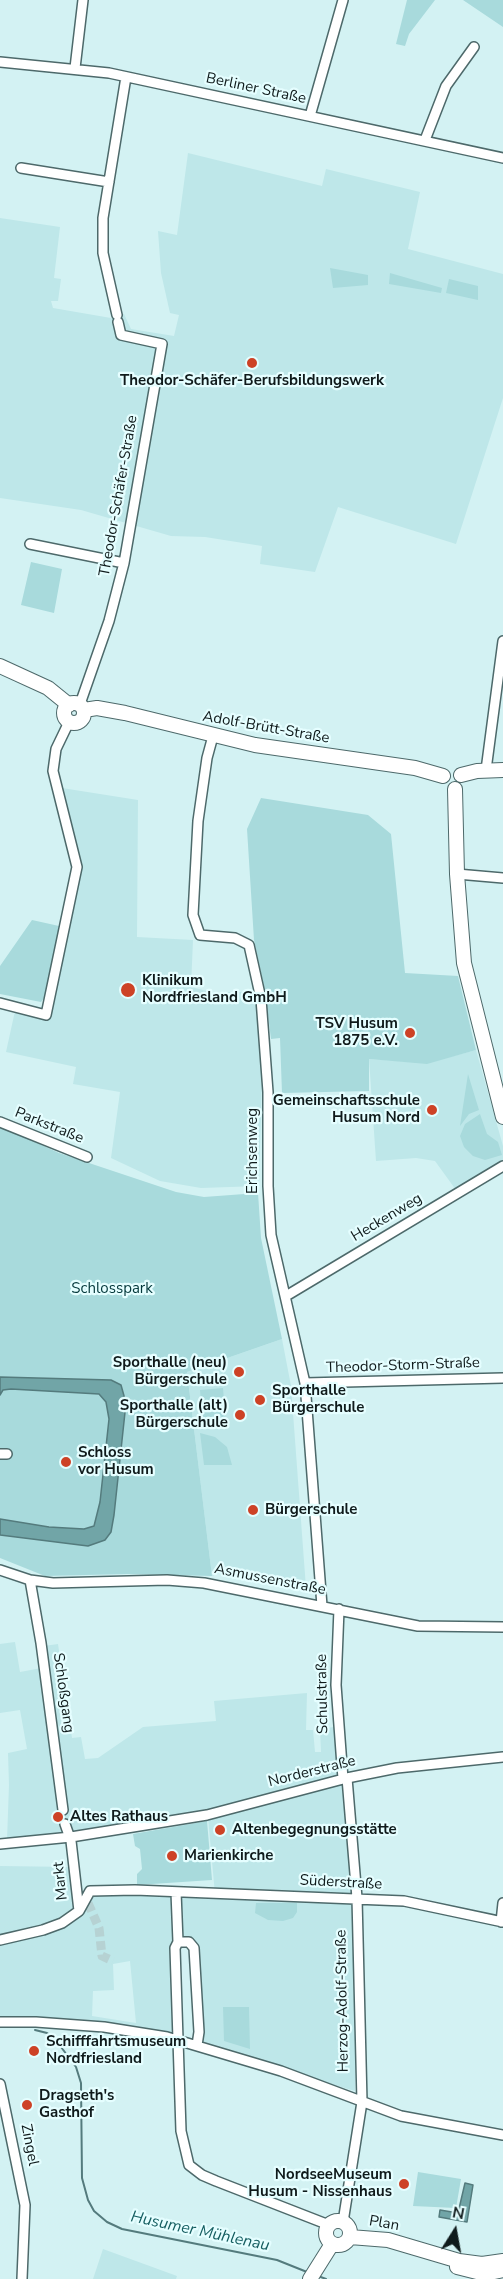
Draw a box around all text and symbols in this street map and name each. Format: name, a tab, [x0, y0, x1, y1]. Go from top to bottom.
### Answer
street label: Berliner Straße	[204, 70, 308, 108]
marker: Theodor-Schäfer-Berufsbildungswerk	[245, 356, 259, 370]
place label: Theodor-Schäfer-Berufsbildungswerk	[120, 372, 384, 390]
street label: Theodor-Schäfer-Straße	[96, 414, 142, 578]
street label: Adolf-Brütt-Straße	[201, 708, 331, 748]
place label: Klinikum Nordfriesland GmbH	[142, 972, 287, 1007]
marker: Klinikum Nordfriesland GmbH	[119, 981, 137, 999]
place label: TSV Husum 1875 e.V.	[316, 1015, 398, 1050]
marker: TSV Husum 1875 e.V.	[403, 1026, 417, 1040]
place label: Gemeinschaftsschule Husum Nord	[273, 1092, 420, 1127]
marker: Gemeinschaftsschule Husum Nord	[425, 1103, 439, 1117]
street label: Parkstraße	[12, 1104, 86, 1148]
street label: Erichsenweg	[244, 1108, 262, 1194]
street label: Heckenweg	[348, 1190, 426, 1246]
park label: Schlosspark	[71, 1280, 153, 1298]
place label: Sporthalle (neu) Bürgerschule	[113, 1354, 227, 1389]
street label: Theodor-Storm-Straße	[326, 1354, 480, 1378]
marker: Sporthalle (neu) Bürgerschule	[232, 1365, 246, 1379]
place label: Sporthalle Bürgerschule	[272, 1382, 364, 1417]
marker: Sporthalle Bürgerschule	[253, 1393, 267, 1407]
place label: Sporthalle (alt) Bürgerschule	[120, 1397, 228, 1432]
marker: Sporthalle (alt) Bürgerschule	[233, 1408, 247, 1422]
place label: Schloss vor Husum	[78, 1444, 154, 1479]
marker: Schloss vor Husum	[59, 1455, 73, 1469]
place label: Bürgerschule	[265, 1501, 357, 1519]
marker: Bürgerschule	[246, 1503, 260, 1517]
street label: Asmussenstraße	[213, 1560, 327, 1600]
street label: Schloßgang	[48, 1652, 78, 1734]
street label: Schulstraße	[313, 1654, 333, 1734]
street label: Norderstraße	[266, 1752, 358, 1792]
place label: Altes Rathaus	[70, 1808, 168, 1826]
marker: Altes Rathaus	[51, 1810, 65, 1824]
place label: Altenbegegnungsstätte	[232, 1821, 397, 1839]
marker: Altenbegegnungsstätte	[213, 1823, 227, 1837]
place label: Marienkirche	[184, 1847, 273, 1865]
marker: Marienkirche	[165, 1849, 179, 1863]
street label: Markt	[50, 1861, 72, 1901]
street label: Süderstraße	[299, 1872, 383, 1894]
street label: Herzog-Adolf-Straße	[333, 1929, 353, 2073]
place label: Schifffahrtsmuseum Nordfriesland	[46, 2033, 186, 2068]
marker: Schifffahrtsmuseum Nordfriesland	[27, 2044, 41, 2058]
place label: Dragseth's Gasthof	[39, 2087, 114, 2122]
marker: Dragseth's Gasthof	[20, 2098, 34, 2112]
street label: Zingel	[16, 2123, 42, 2167]
place label: NordseeMuseum Husum - Nissenhaus	[248, 2166, 392, 2201]
marker: NordseeMuseum Husum - Nissenhaus	[397, 2177, 411, 2191]
north arrow	[425, 2201, 485, 2261]
text: N	[450, 2201, 466, 2225]
water label: Husumer Mühlenau	[129, 2208, 271, 2256]
street label: Plan	[367, 2212, 401, 2236]

